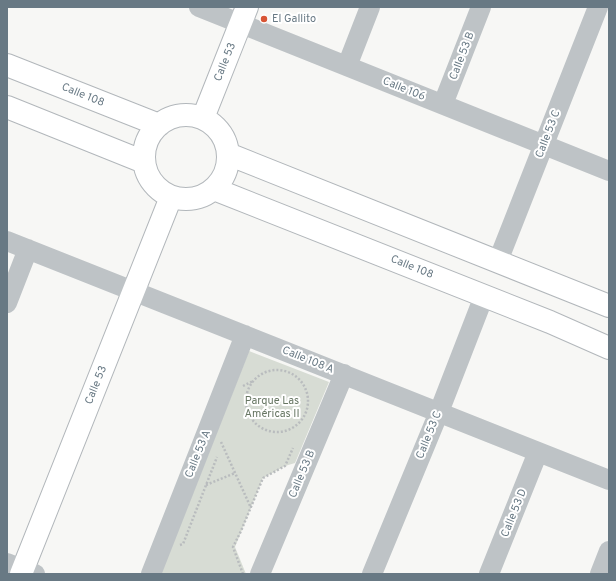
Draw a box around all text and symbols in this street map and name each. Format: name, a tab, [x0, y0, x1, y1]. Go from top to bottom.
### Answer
place label: El Gallito	[272, 12, 316, 26]
marker: El Gallito	[259, 14, 269, 24]
street label: Calle 53 B	[446, 30, 478, 82]
street label: Calle 53	[211, 41, 239, 83]
street label: Calle 106	[381, 74, 427, 104]
street label: Calle 108	[59, 80, 107, 110]
street label: Calle 53 C	[532, 108, 564, 160]
street label: Calle 108	[388, 252, 436, 282]
street label: Calle 108 A	[280, 343, 336, 377]
street label: Calle 53	[82, 364, 110, 406]
park label: Parque Las Américas II	[245, 394, 300, 421]
street label: Calle 53 C	[413, 409, 445, 461]
street label: Calle 53 A	[182, 428, 214, 480]
street label: Calle 53 B	[286, 448, 318, 500]
street label: Calle 53 D	[498, 487, 530, 539]

